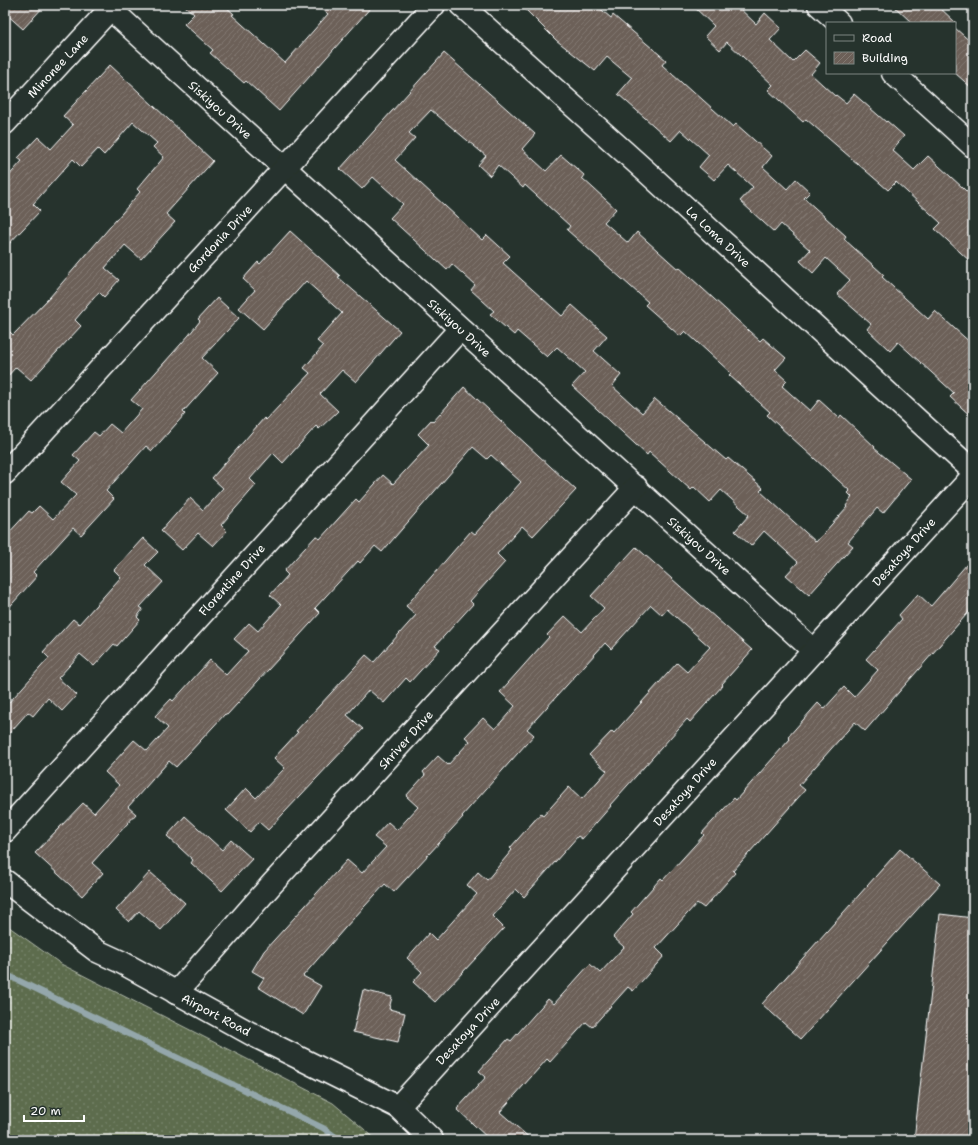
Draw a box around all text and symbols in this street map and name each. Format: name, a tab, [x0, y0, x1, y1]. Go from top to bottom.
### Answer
legend	[826, 22, 956, 74]
street label: Minonee Lane	[24, 30, 92, 101]
text: Road	[862, 30, 893, 46]
text: Building	[862, 50, 908, 66]
street label: Siskiyou Drive	[185, 77, 255, 143]
street label: Gordonia Drive	[184, 201, 256, 276]
street label: La Loma Drive	[682, 203, 754, 271]
street label: Siskiyou Drive	[424, 295, 494, 361]
street label: Siskiyou Drive	[664, 513, 734, 579]
street label: Desatoya Drive	[869, 514, 939, 590]
street label: Florentine Drive	[195, 540, 269, 619]
street label: Shriver Drive	[375, 707, 437, 773]
street label: Desatoya Drive	[650, 754, 720, 830]
street label: Airport Road	[179, 990, 254, 1040]
street label: Desatoya Drive	[432, 993, 504, 1068]
scale bar	[24, 1097, 84, 1123]
text: 20 m	[30, 1103, 61, 1119]

